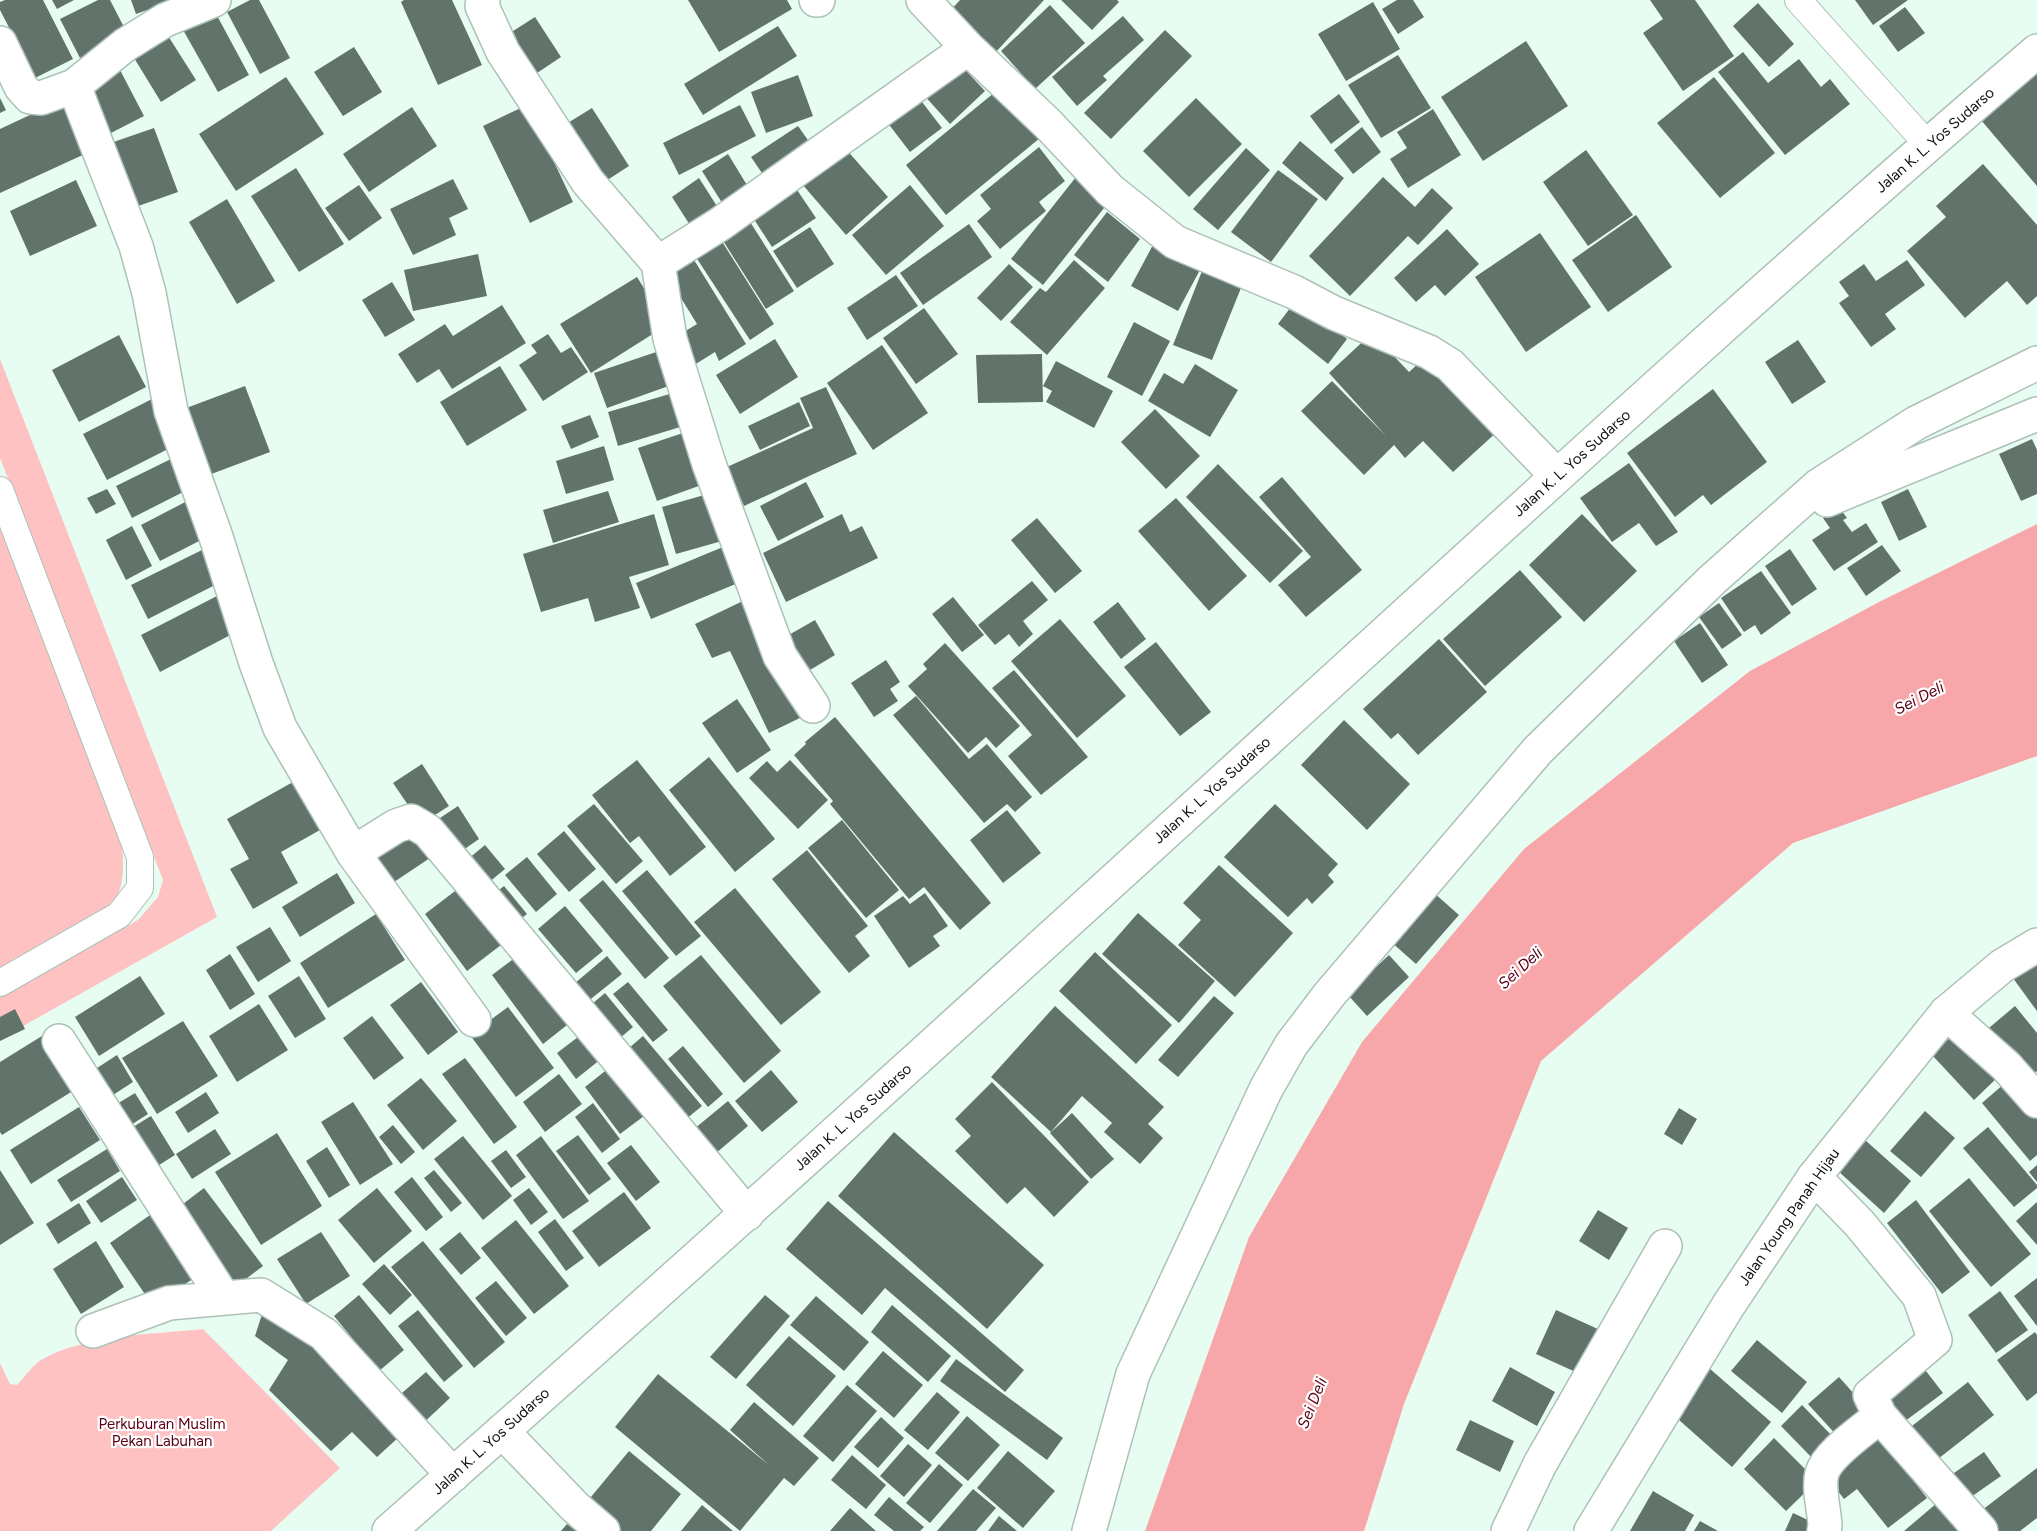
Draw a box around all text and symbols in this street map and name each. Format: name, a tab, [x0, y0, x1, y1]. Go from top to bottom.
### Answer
street label: Jalan K. L. Yos Sudarso	[1872, 83, 1998, 196]
street label: Jalan K. L. Yos Sudarso	[1510, 405, 1634, 520]
water label: Sei Deli	[1891, 677, 1947, 719]
street label: Jalan K. L. Yos Sudarso	[1150, 732, 1274, 847]
water label: Sei Deli	[1494, 943, 1546, 993]
street label: Jalan K. L. Yos Sudarso	[791, 1059, 915, 1174]
street label: Jalan Young Panah Hijau	[1735, 1145, 1843, 1289]
water label: Sei Deli	[1293, 1374, 1331, 1431]
street label: Jalan K. L. Yos Sudarso	[429, 1383, 553, 1498]
park label: Perkuburan Muslim Pekan Labuhan	[99, 1415, 226, 1450]

